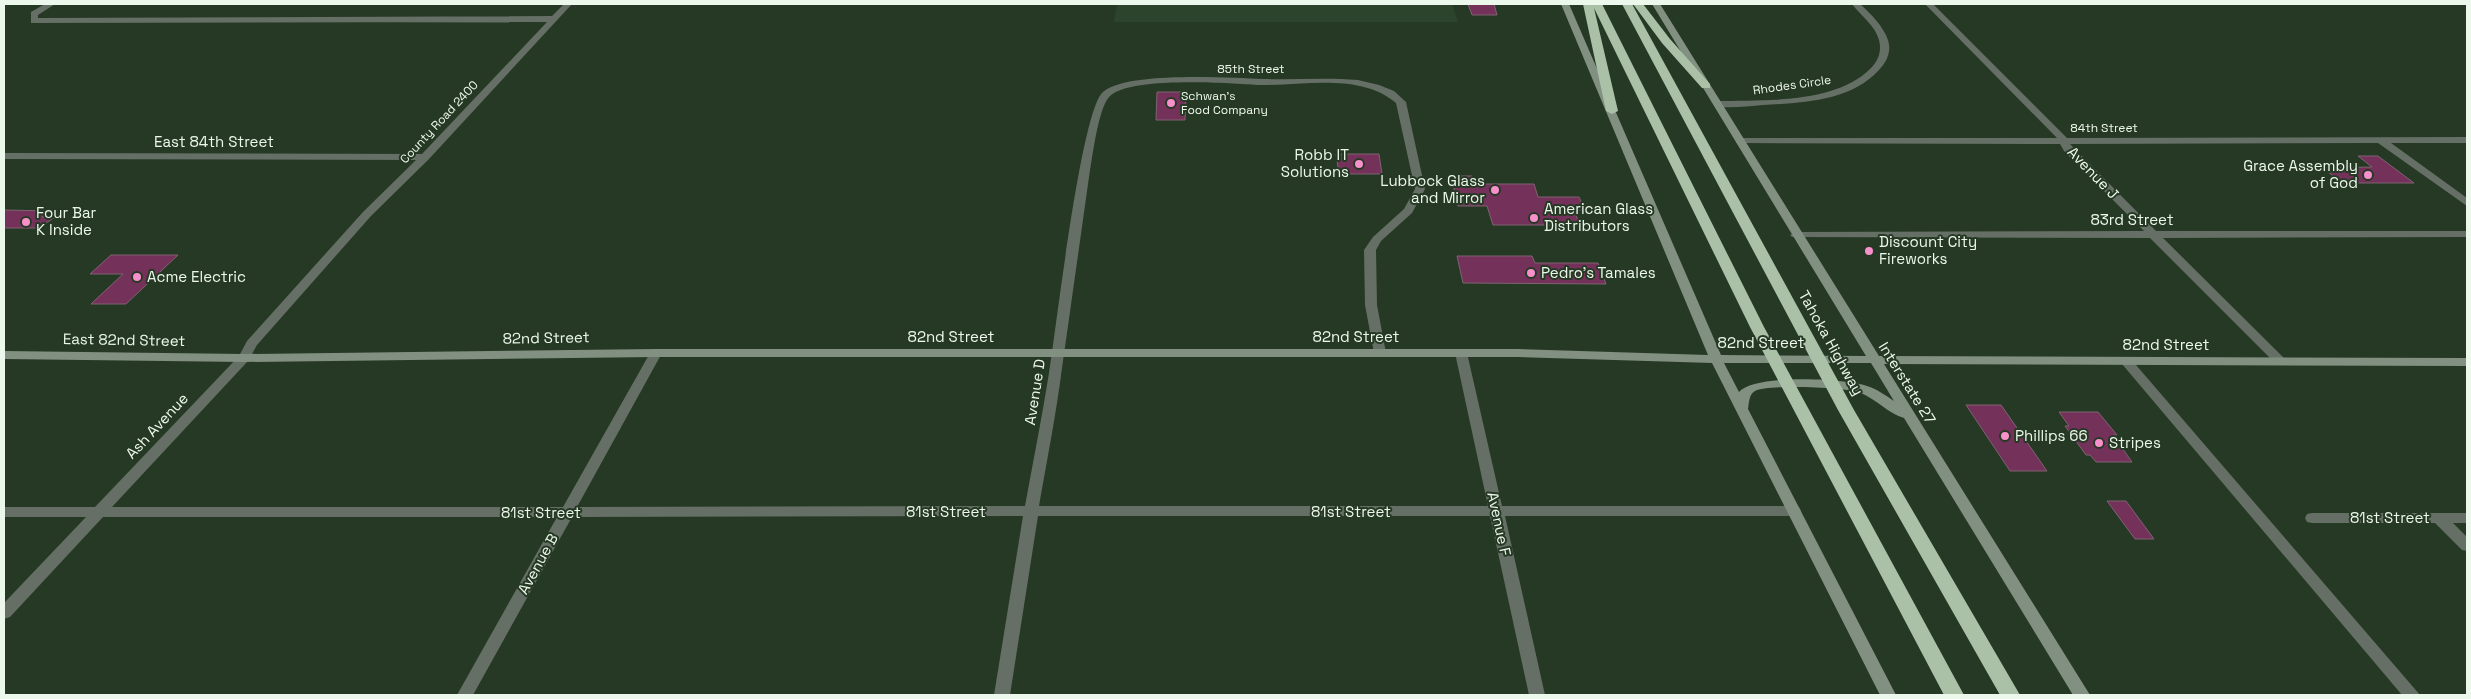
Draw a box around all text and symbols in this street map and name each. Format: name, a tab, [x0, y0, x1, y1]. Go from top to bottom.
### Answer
street label: 85th Street	[1217, 61, 1285, 77]
street label: Rhodes Circle	[1752, 72, 1832, 98]
street label: County Road 2400	[396, 77, 482, 167]
place label: Schwan's Food Company	[1181, 88, 1268, 118]
marker: Schwan's Food Company	[1165, 97, 1177, 109]
street label: 84th Street	[2070, 120, 2138, 136]
street label: East 84th Street	[154, 132, 274, 151]
street label: Avenue J	[2064, 142, 2123, 203]
place label: Robb IT Solutions	[1281, 145, 1349, 181]
place label: Grace Assembly of God	[2243, 156, 2358, 192]
marker: Robb IT Solutions	[1353, 158, 1365, 170]
marker: Grace Assembly of God	[2362, 169, 2374, 181]
place label: Lubbock Glass and Mirror	[1380, 171, 1485, 207]
marker: Lubbock Glass and Mirror	[1489, 184, 1501, 196]
place label: American Glass Distributors	[1544, 199, 1653, 235]
place label: Four Bar K Inside	[36, 203, 97, 239]
street label: 83rd Street	[2090, 210, 2174, 229]
marker: American Glass Distributors	[1528, 212, 1540, 224]
marker: Four Bar K Inside	[20, 216, 32, 228]
place label: Discount City Fireworks	[1879, 232, 1977, 268]
marker: Discount City Fireworks	[1863, 245, 1875, 257]
place label: Pedro's Tamales	[1541, 263, 1656, 282]
place label: Acme Electric	[147, 267, 246, 286]
marker: Pedro's Tamales	[1525, 267, 1537, 279]
marker: Acme Electric	[131, 271, 143, 283]
street label: Tahoka Highway	[1795, 287, 1868, 398]
street label: 82nd Street	[502, 327, 590, 348]
street label: 82nd Street	[908, 327, 995, 346]
street label: 82nd Street	[1313, 327, 1400, 346]
street label: East 82nd Street	[63, 329, 185, 350]
street label: 82nd Street	[1718, 333, 1805, 352]
street label: 82nd Street	[2123, 335, 2210, 354]
street label: Interstate 27	[1875, 338, 1940, 427]
street label: Avenue D	[1020, 357, 1049, 426]
street label: Ash Avenue	[121, 389, 192, 463]
place label: Phillips 66	[2015, 426, 2088, 445]
marker: Phillips 66	[1999, 430, 2011, 442]
place label: Stripes	[2109, 433, 2161, 452]
marker: Stripes	[2093, 437, 2105, 449]
street label: Avenue F	[1483, 490, 1516, 558]
street label: 81st Street	[906, 502, 986, 521]
street label: 81st Street	[1311, 502, 1391, 521]
street label: 81st Street	[501, 503, 581, 522]
street label: 81st Street	[2350, 508, 2430, 527]
street label: Avenue B	[513, 530, 562, 598]

